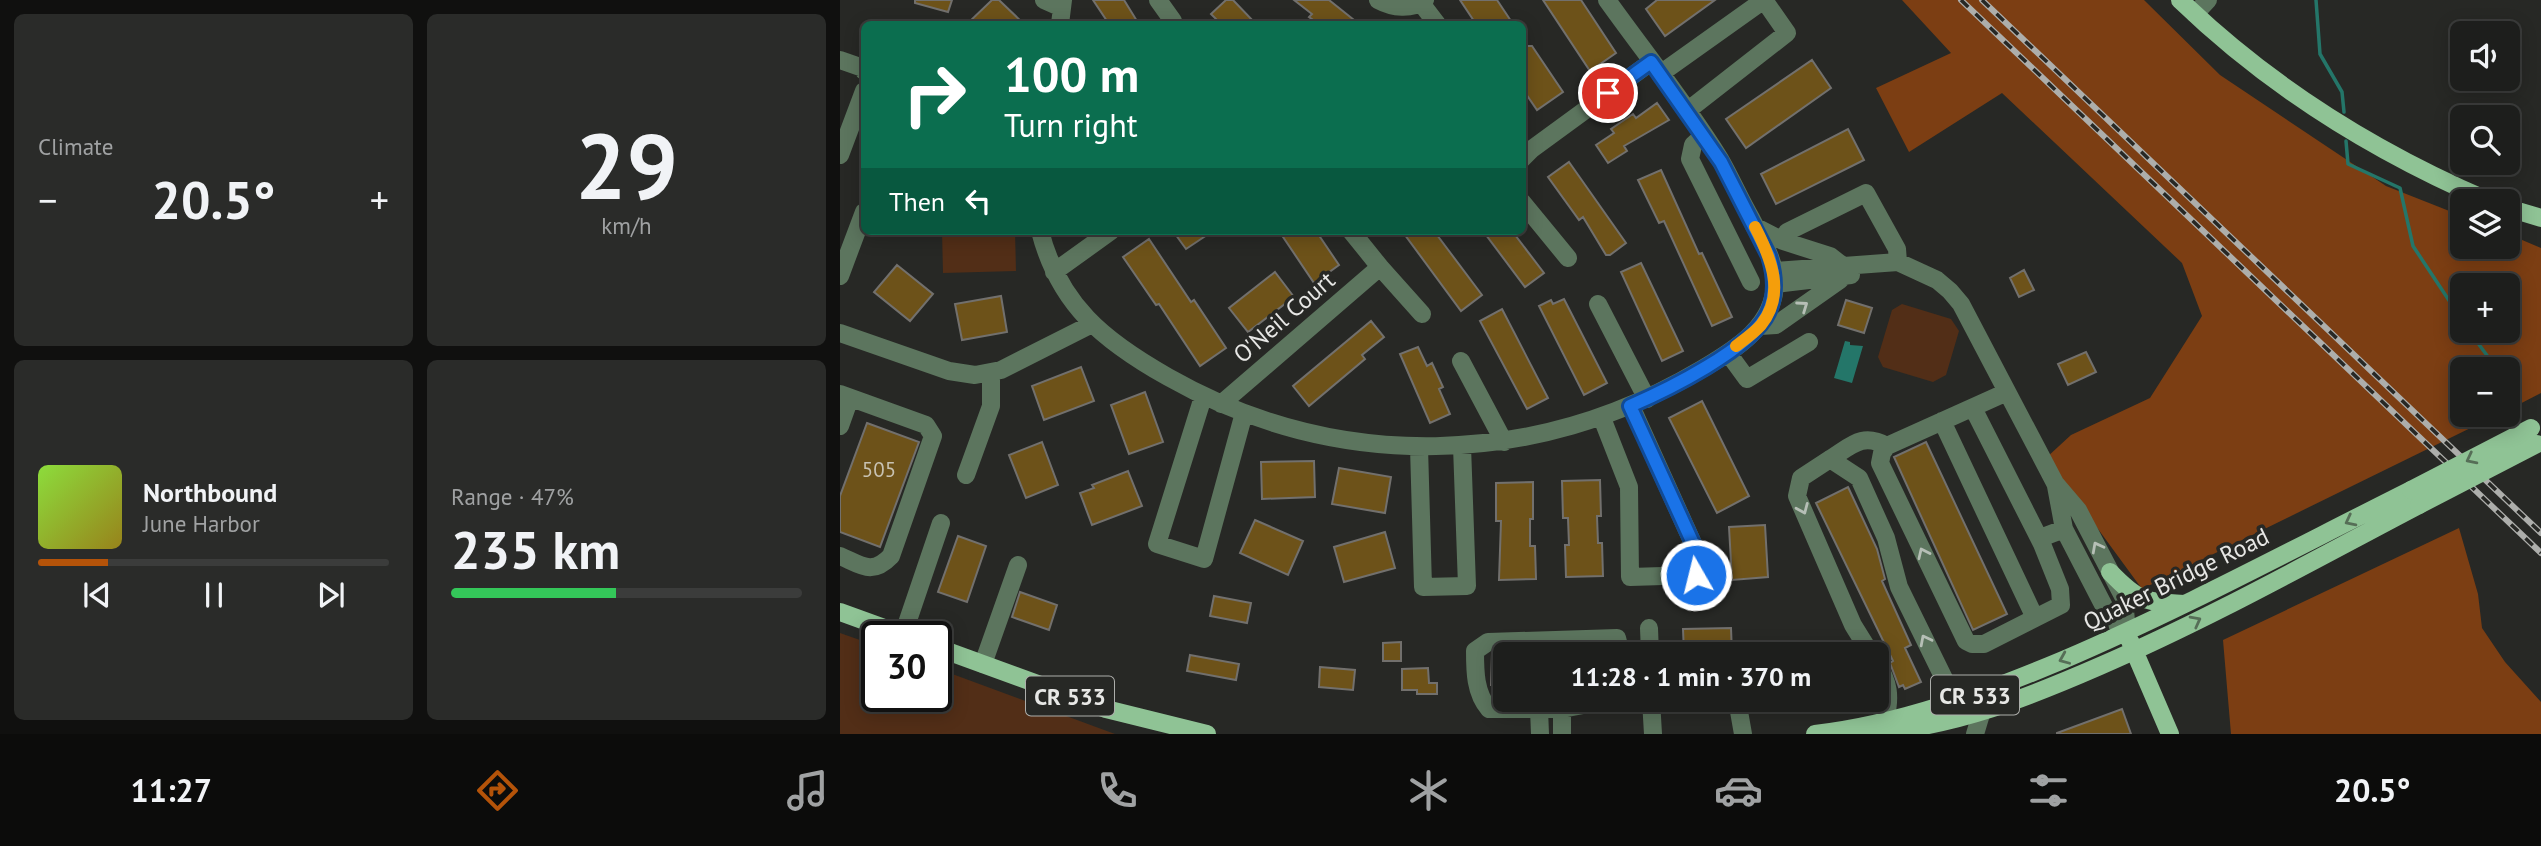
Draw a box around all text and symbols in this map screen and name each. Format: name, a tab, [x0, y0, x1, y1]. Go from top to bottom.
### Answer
map controls	[2450, 21, 2520, 427]
button: sound	[2450, 21, 2520, 91]
text: 100 m	[1004, 42, 1139, 106]
icon: right	[889, 49, 980, 140]
pin	[1578, 63, 1638, 123]
icon: arrive	[1589, 74, 1627, 112]
text: Turn right	[1004, 104, 1138, 146]
button: search	[2450, 105, 2520, 175]
text: 29	[575, 106, 678, 224]
text: Climate	[38, 132, 113, 161]
text: 20.5°	[152, 166, 275, 233]
text: −	[38, 175, 57, 224]
text: +	[370, 175, 389, 224]
icon: left	[959, 182, 997, 220]
text: Then	[889, 185, 945, 218]
button: layers	[2450, 189, 2520, 259]
text: km/h	[601, 211, 652, 240]
street label: O'Neil Court	[1227, 264, 1341, 370]
button: +	[2450, 273, 2520, 343]
one-way arrow	[1795, 302, 1808, 314]
button: −	[2450, 357, 2520, 427]
one-way arrow	[2466, 451, 2478, 464]
house number: 505	[862, 456, 896, 483]
text: Northbound	[143, 476, 277, 509]
text: Range · 47%	[451, 482, 574, 511]
one-way arrow	[1795, 502, 1809, 515]
text: June Harbor	[143, 509, 260, 538]
one-way arrow	[2345, 512, 2357, 526]
text: 235 km	[451, 516, 620, 583]
street label: Quaker Bridge Road	[2078, 521, 2274, 637]
position arrow	[1659, 538, 1733, 612]
one-way arrow	[2092, 541, 2105, 554]
one-way arrow	[1918, 548, 1932, 560]
icon: previous	[78, 576, 116, 614]
icon: pause	[195, 576, 233, 614]
icon: next	[312, 576, 350, 614]
one-way arrow	[2188, 616, 2201, 630]
speed limit sign: 30	[861, 621, 952, 712]
one-way arrow	[1919, 635, 1933, 647]
one-way arrow	[2059, 651, 2071, 665]
text: 11:28 · 1 min · 370 m	[1571, 660, 1811, 693]
road number: CR 533	[1026, 676, 1114, 716]
road number: CR 533	[1931, 676, 2019, 715]
icon: directions	[473, 766, 522, 815]
icon: music	[783, 766, 832, 815]
icon: phone	[1093, 766, 1142, 815]
icon: climate	[1404, 766, 1453, 815]
icon: car	[1714, 766, 1763, 815]
icon: filters	[2024, 766, 2073, 815]
text: 11:27	[131, 769, 212, 811]
text: 20.5°	[2334, 769, 2410, 811]

